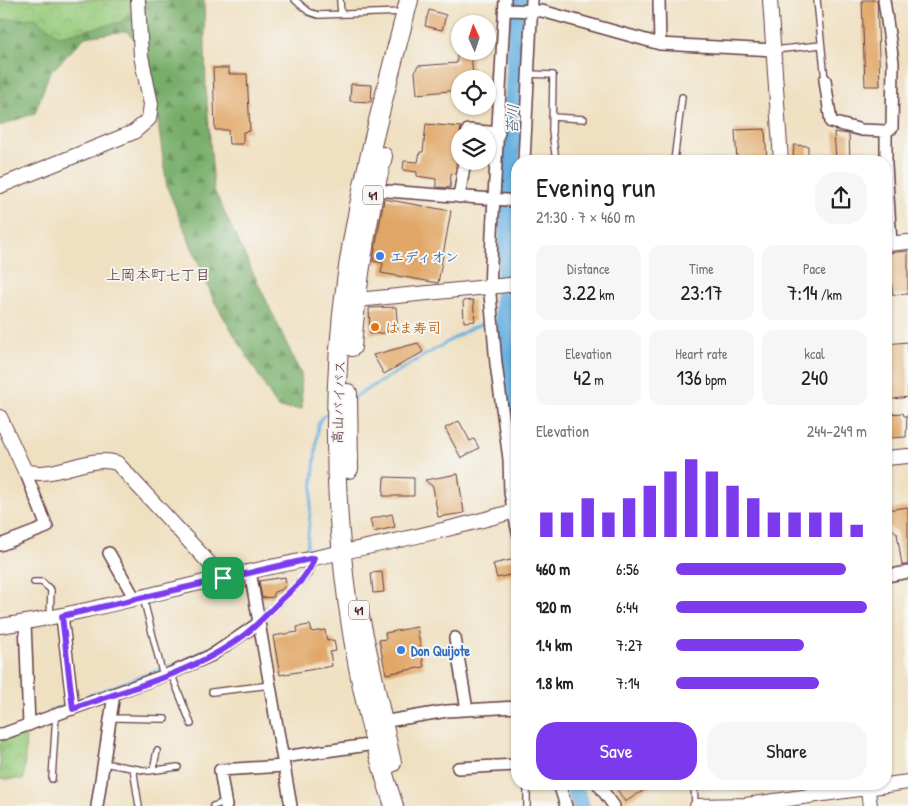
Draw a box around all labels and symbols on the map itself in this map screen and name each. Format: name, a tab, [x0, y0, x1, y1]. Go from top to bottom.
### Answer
north arrow	[451, 15, 496, 60]
water label: 苔川	[501, 103, 523, 135]
road number: 41	[363, 186, 383, 204]
place label: エディオン	[390, 247, 459, 266]
marker: エディオン	[374, 250, 386, 262]
district label: 上岡本町七丁目	[105, 264, 211, 285]
place label: はま寿司	[385, 318, 441, 337]
marker: はま寿司	[369, 321, 381, 333]
street label: 高山バイパス	[327, 360, 349, 444]
pin	[202, 557, 244, 599]
road number: 41	[349, 600, 369, 620]
place label: Don Quijote	[411, 641, 470, 661]
marker: Don Quijote	[395, 644, 407, 656]

